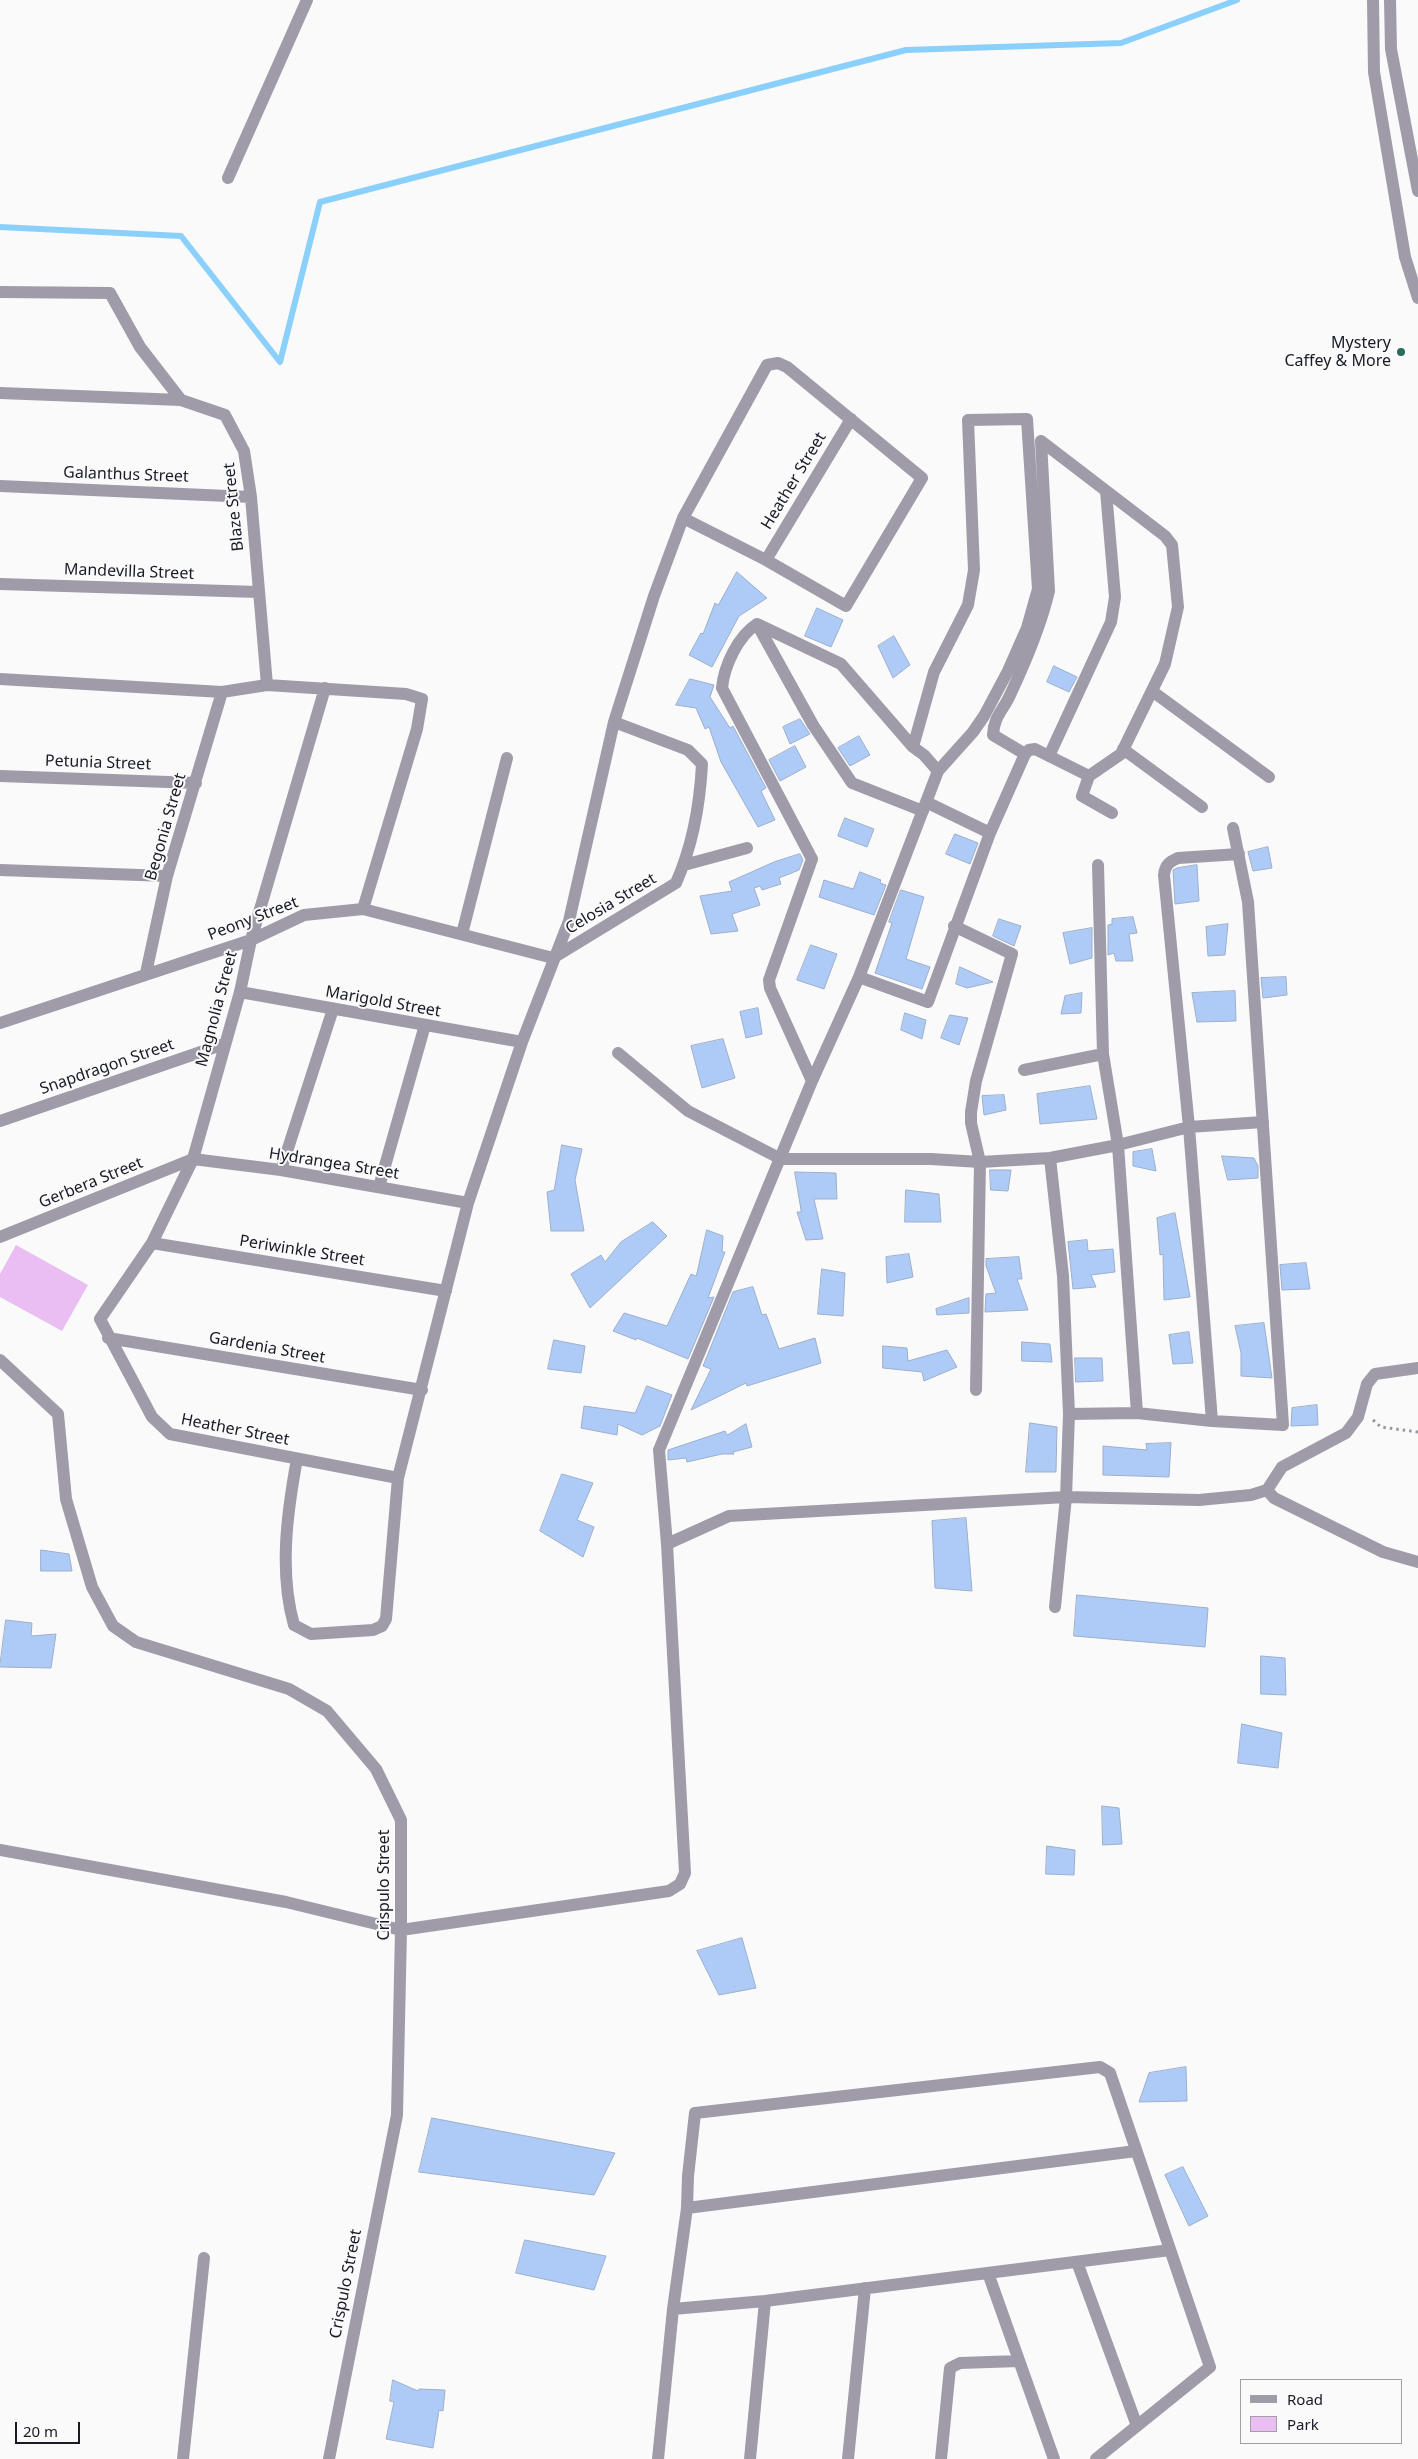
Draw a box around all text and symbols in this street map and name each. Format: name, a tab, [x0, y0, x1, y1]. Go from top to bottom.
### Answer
place label: Mystery Caffey & More	[1285, 333, 1391, 371]
marker: Mystery Caffey & More	[1395, 346, 1407, 358]
street label: Heather Street	[757, 429, 831, 533]
street label: Blaze Street	[220, 462, 248, 552]
street label: Galanthus Street	[63, 463, 189, 487]
street label: Mandevilla Street	[64, 560, 194, 584]
street label: Petunia Street	[45, 752, 151, 774]
street label: Begonia Street	[142, 771, 190, 883]
street label: Celosia Street	[562, 869, 660, 939]
street label: Peony Street	[205, 893, 301, 945]
street label: Magnolia Street	[192, 949, 242, 1069]
street label: Marigold Street	[324, 982, 442, 1022]
street label: Snapdragon Street	[37, 1035, 177, 1099]
street label: Hydrangea Street	[267, 1144, 401, 1184]
street label: Gerbera Street	[36, 1153, 146, 1213]
street label: Periwinkle Street	[238, 1232, 366, 1270]
street label: Gardenia Street	[207, 1328, 327, 1368]
street label: Heather Street	[179, 1410, 291, 1450]
street label: Crispulo Street	[374, 1830, 394, 1940]
street label: Crispulo Street	[326, 2228, 366, 2340]
legend	[1240, 2379, 1403, 2444]
text: Road	[1287, 2389, 1323, 2409]
scale bar	[18, 2412, 82, 2444]
text: Park	[1287, 2414, 1319, 2434]
text: 20 m	[23, 2421, 58, 2441]

